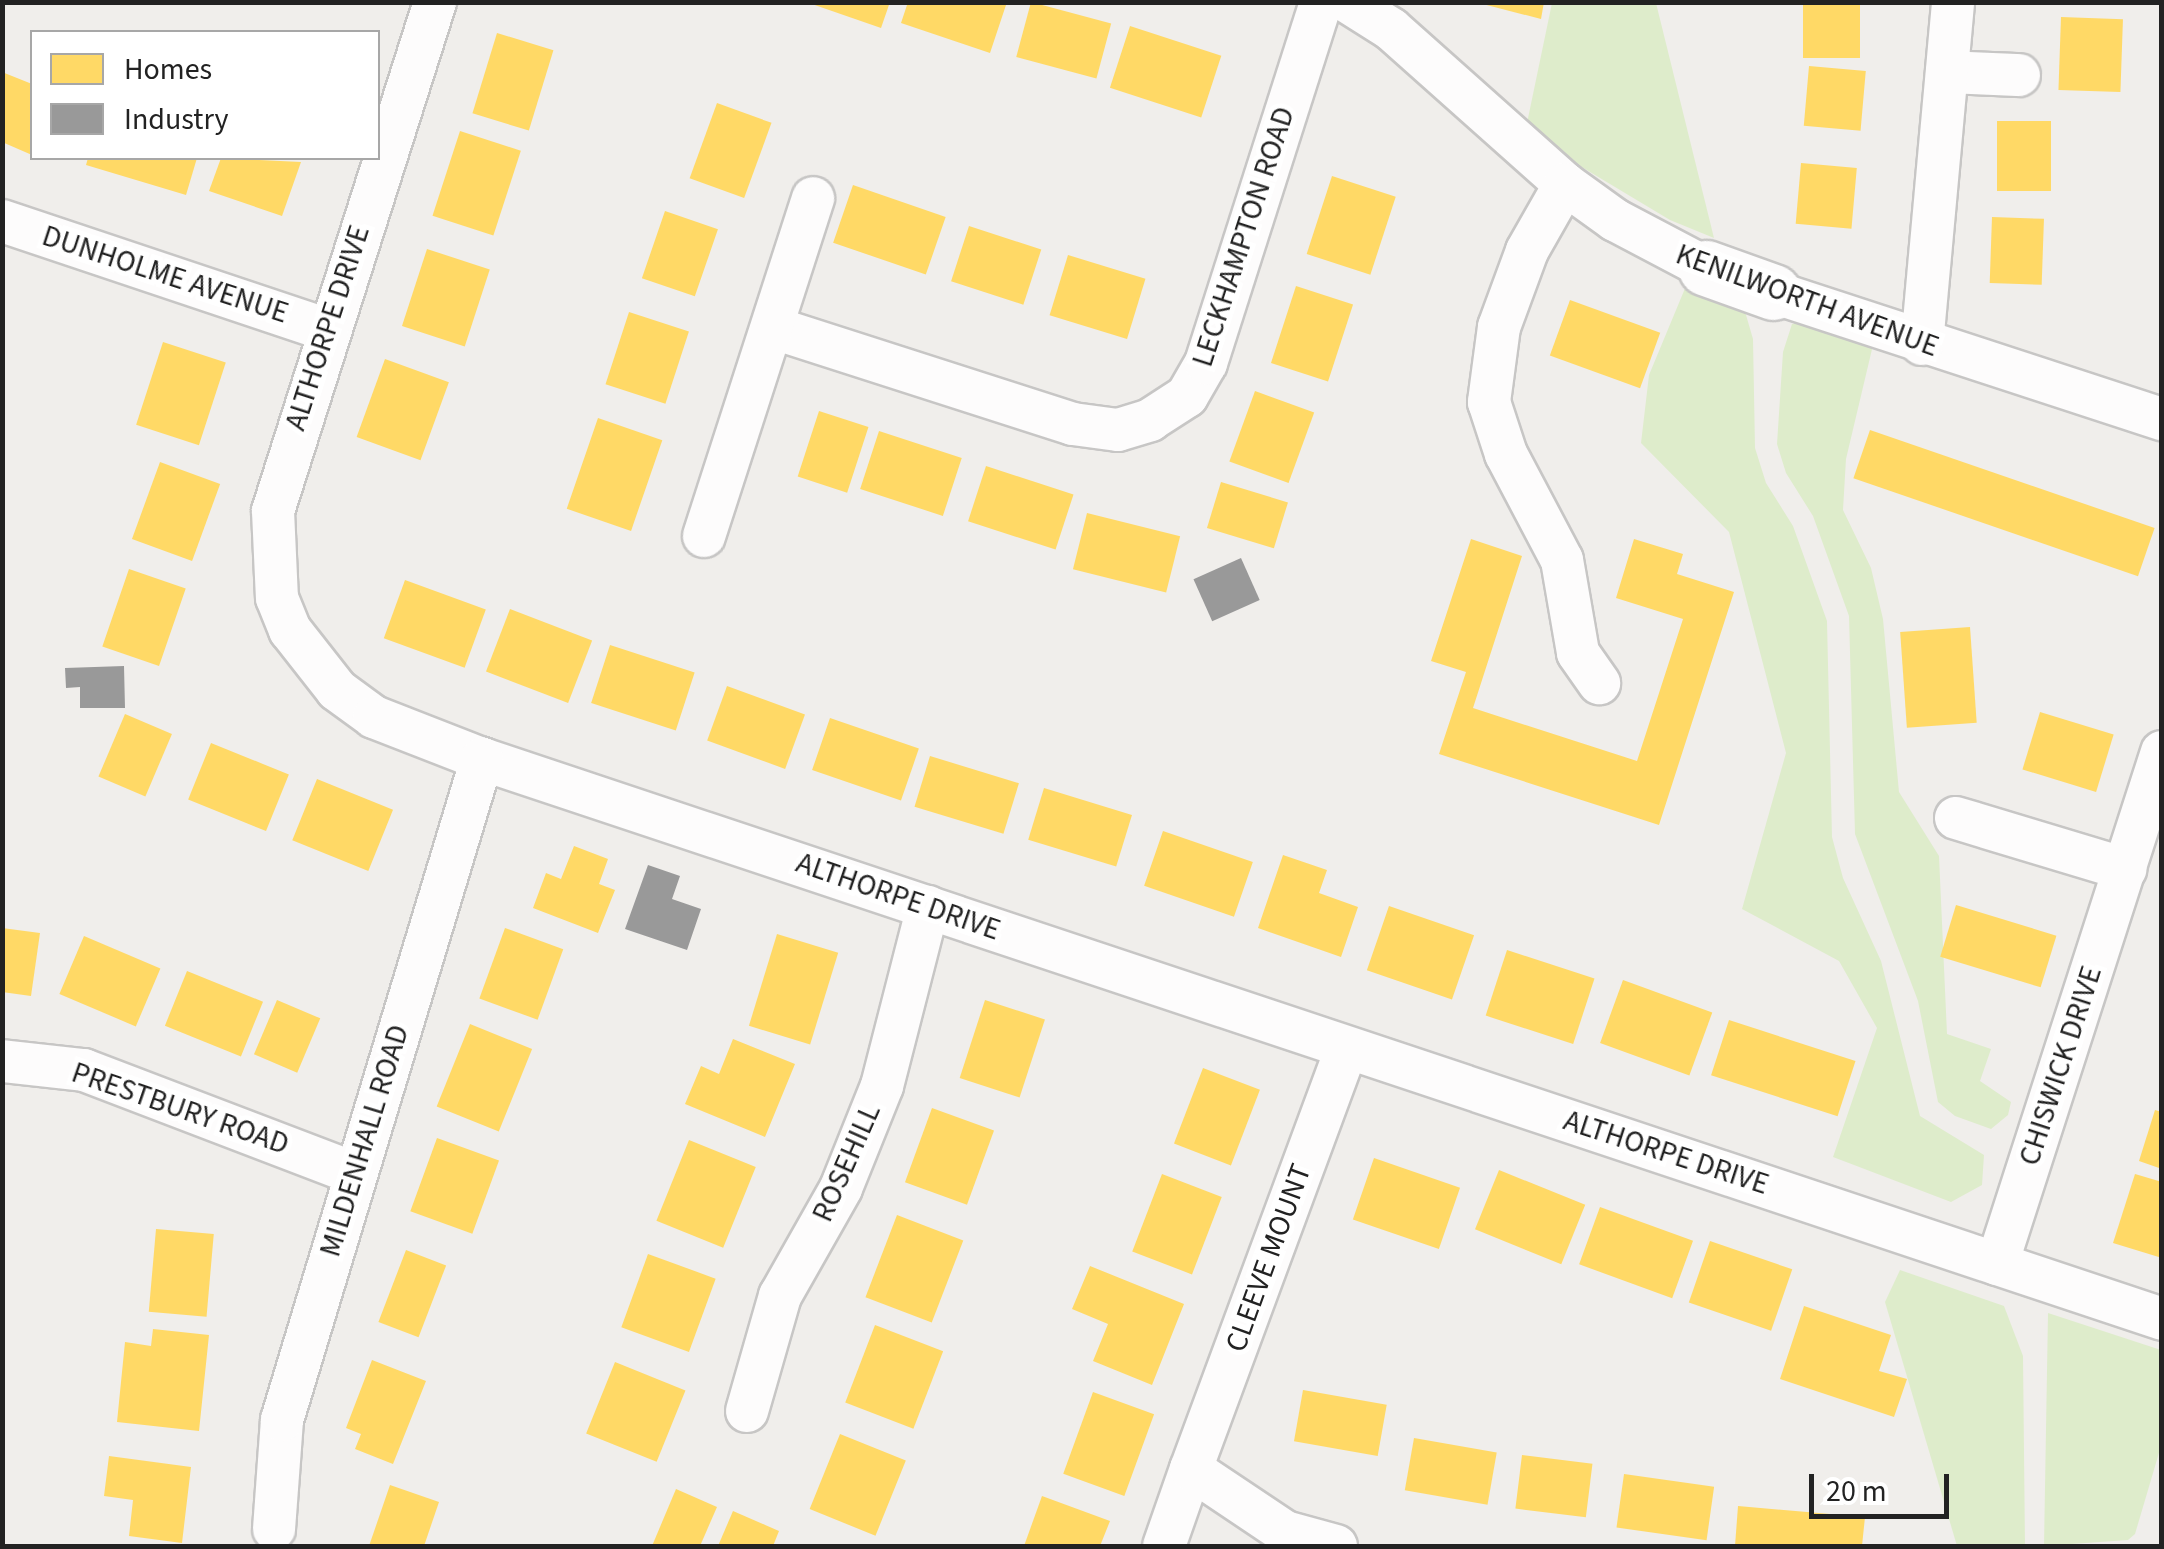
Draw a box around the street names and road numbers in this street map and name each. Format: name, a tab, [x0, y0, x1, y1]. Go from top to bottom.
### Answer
street label: LECKHAMPTON ROAD	[1185, 103, 1303, 371]
street label: DUNHOLME AVENUE	[37, 218, 293, 332]
street label: ALTHORPE DRIVE	[278, 221, 378, 435]
street label: KENILWORTH AVENUE	[1671, 237, 1943, 365]
street label: ALTHORPE DRIVE	[791, 845, 1005, 949]
street label: CHISWICK DRIVE	[2012, 962, 2110, 1170]
street label: MILDENHALL ROAD	[313, 1021, 417, 1261]
street label: PRESTBURY ROAD	[67, 1055, 293, 1163]
street label: ROSEHILL	[805, 1098, 889, 1228]
street label: ALTHORPE DRIVE	[1559, 1103, 1773, 1203]
street label: CLEEVE MOUNT	[1218, 1159, 1320, 1357]

